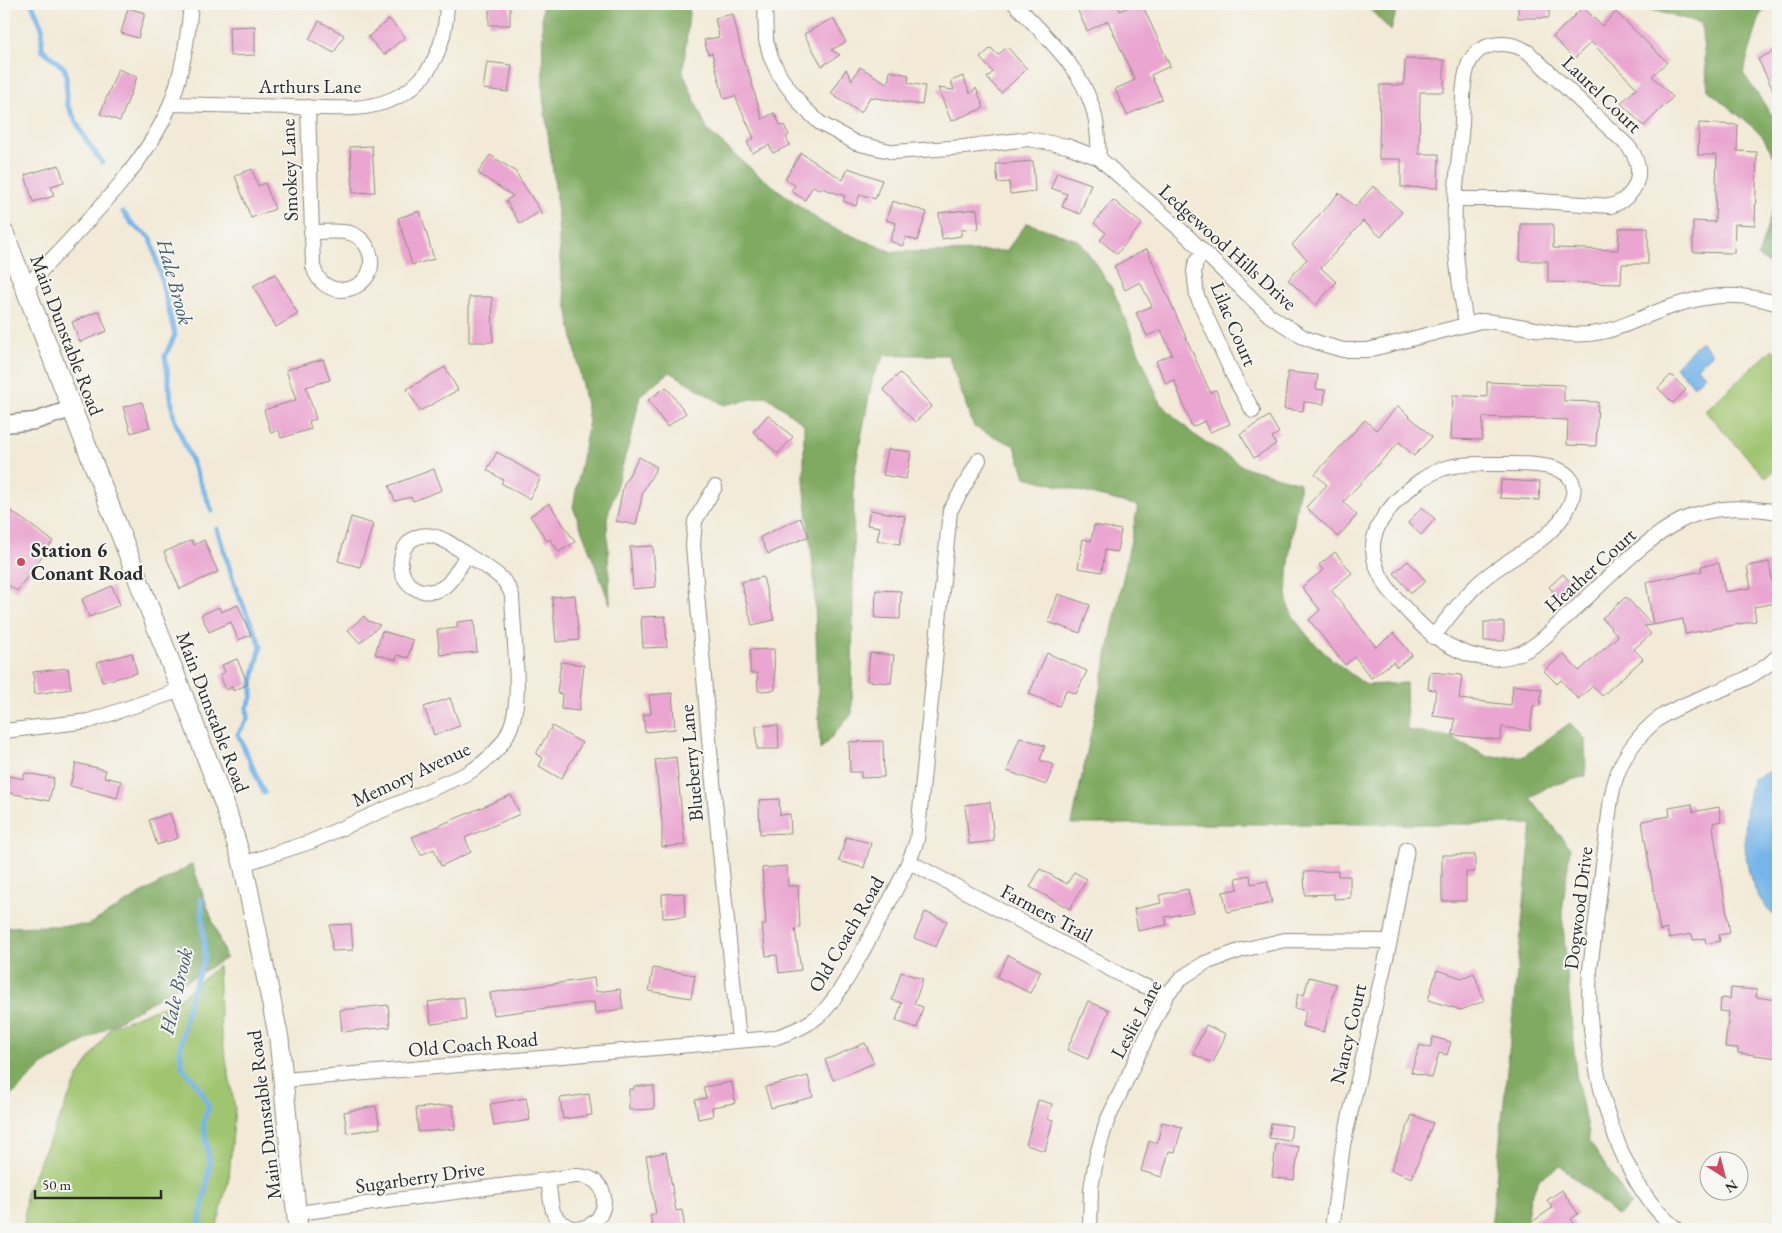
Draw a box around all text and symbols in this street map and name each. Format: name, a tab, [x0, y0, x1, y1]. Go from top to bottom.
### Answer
street label: Laurel Court	[1557, 50, 1648, 139]
street label: Arthurs Lane	[258, 73, 362, 99]
street label: Smokey Lane	[274, 118, 304, 222]
street label: Ledgewood Hills Drive	[1154, 178, 1303, 316]
water label: Hale Brook	[151, 235, 200, 328]
street label: Main Dunstable Road	[24, 251, 110, 420]
street label: Lilac Court	[1205, 278, 1264, 371]
street label: Heather Court	[1539, 522, 1642, 618]
place label: Station 6 Conant Road	[31, 537, 144, 586]
marker: Station 6 Conant Road	[15, 556, 27, 568]
street label: Main Dunstable Road	[170, 628, 256, 797]
street label: Blueberry Lane	[673, 703, 709, 822]
street label: Memory Avenue	[348, 735, 475, 813]
street label: Dogwood Drive	[1558, 845, 1598, 971]
street label: Old Coach Road	[802, 870, 890, 997]
street label: Farmers Trail	[997, 878, 1098, 948]
water label: Hale Brook	[152, 945, 199, 1038]
street label: Leslie Lane	[1104, 975, 1168, 1063]
street label: Nancy Court	[1324, 980, 1372, 1087]
street label: Old Coach Road	[407, 1025, 540, 1063]
street label: Main Dunstable Road	[241, 1028, 287, 1201]
north arrow	[1700, 1150, 1750, 1200]
street label: Sugarberry Drive	[354, 1155, 486, 1199]
scale bar	[35, 1168, 161, 1200]
text: 50 m	[42, 1175, 71, 1194]
text: N	[1721, 1176, 1742, 1198]

